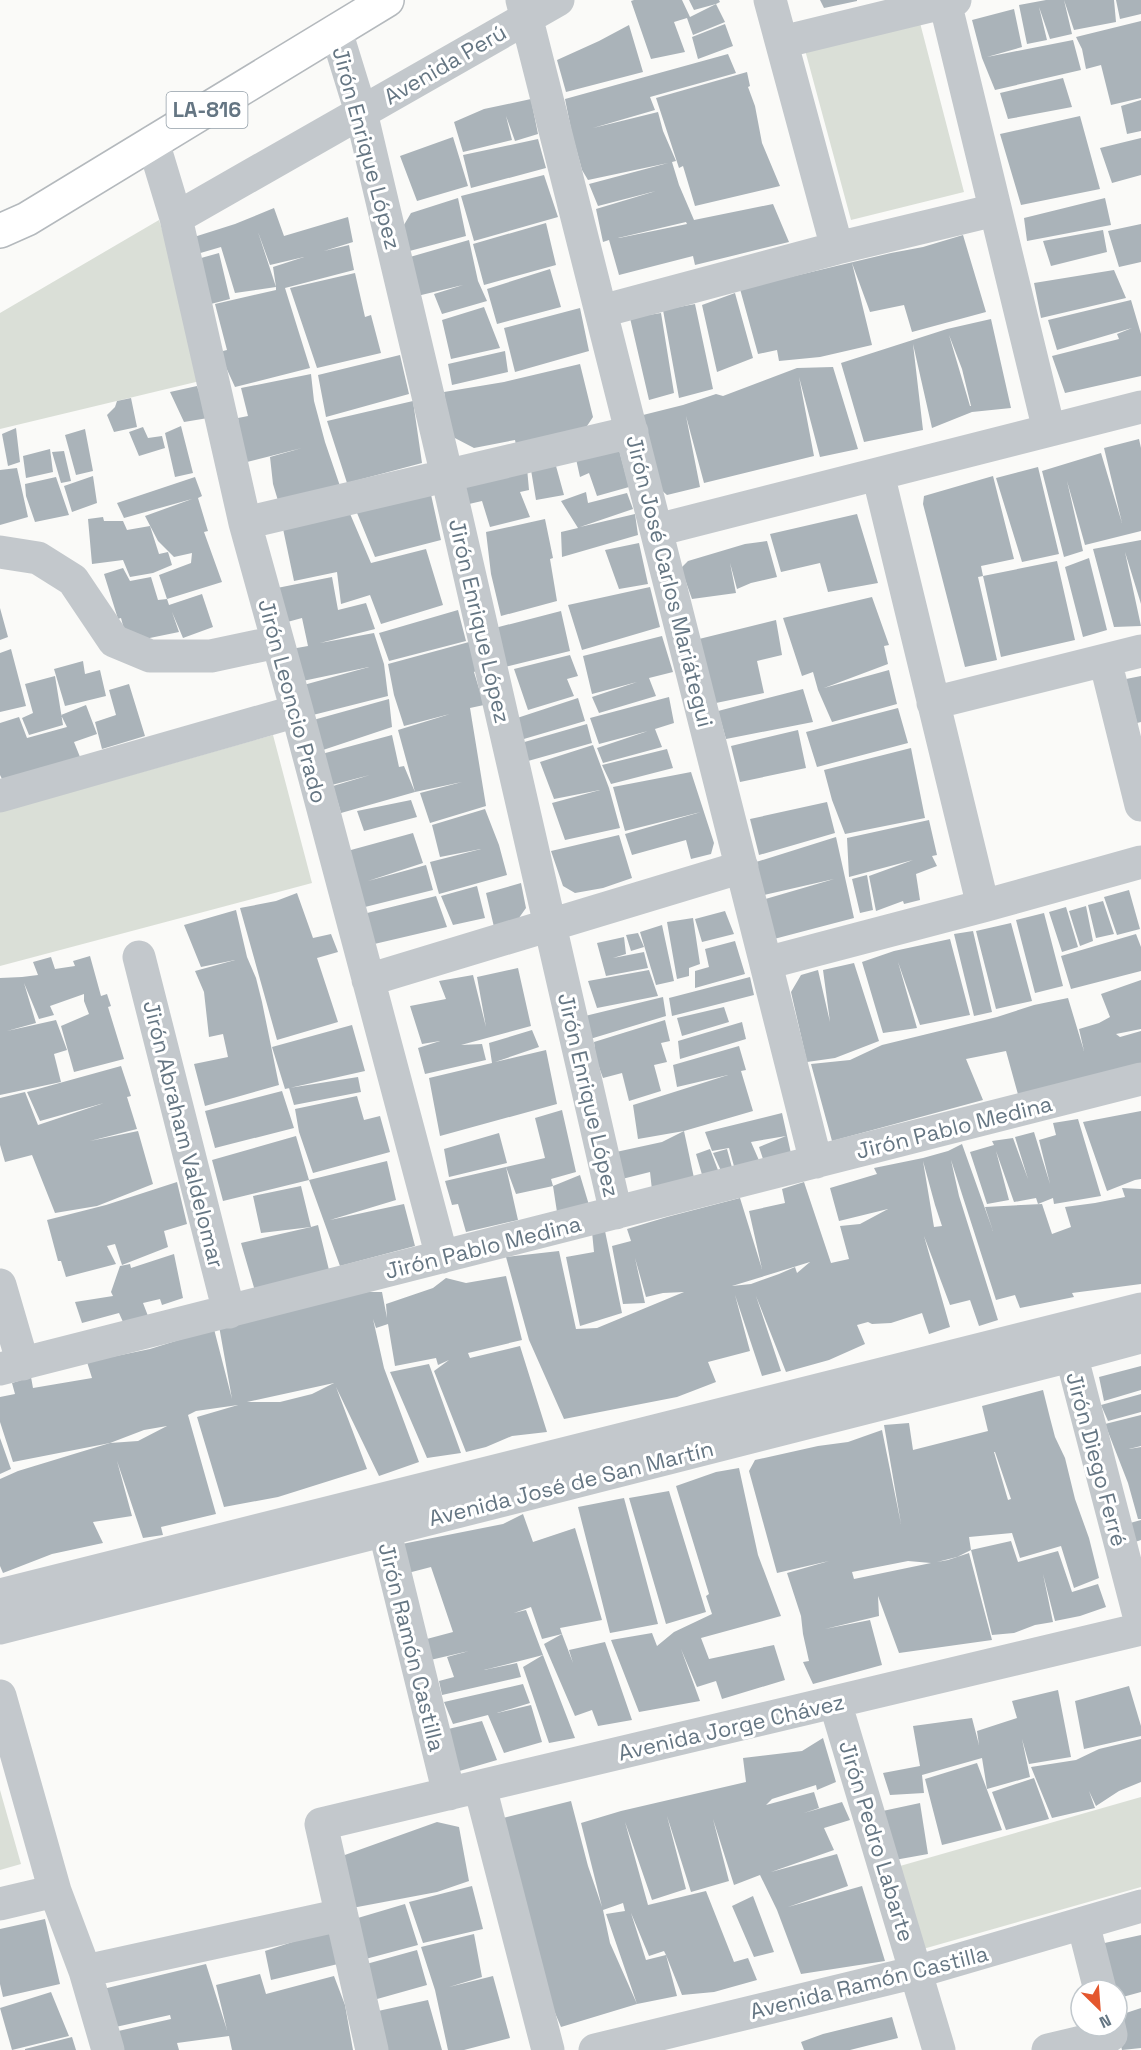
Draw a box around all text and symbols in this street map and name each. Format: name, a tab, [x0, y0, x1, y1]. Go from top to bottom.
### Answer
street label: Avenida Perú	[379, 18, 511, 110]
street label: Jirón Enrique López	[326, 44, 408, 252]
road number: LA-816	[166, 92, 248, 128]
street label: Jirón José Carlos Mariátegui	[620, 432, 720, 730]
street label: Jirón Enrique López	[443, 516, 517, 726]
street label: Jirón Leoncio Prado	[252, 596, 334, 806]
street label: Jirón Enrique López	[552, 990, 626, 1200]
street label: Jirón Abraham Valdelomar	[137, 997, 231, 1271]
street label: Jirón Pablo Medina	[853, 1089, 1055, 1165]
street label: Jirón Pablo Medina	[382, 1209, 584, 1285]
street label: Jirón Diego Ferré	[1060, 1369, 1134, 1549]
street label: Avenida José de San Martín	[426, 1434, 716, 1532]
street label: Jirón Ramón Castilla	[372, 1540, 452, 1755]
street label: Avenida Jorge Chávez	[615, 1687, 847, 1767]
street label: Jirón Pedro Labarte	[833, 1737, 921, 1945]
street label: Avenida Ramón Castilla	[747, 1939, 991, 2025]
north arrow	[1069, 1978, 1129, 2038]
text: N	[1096, 2009, 1114, 2033]

